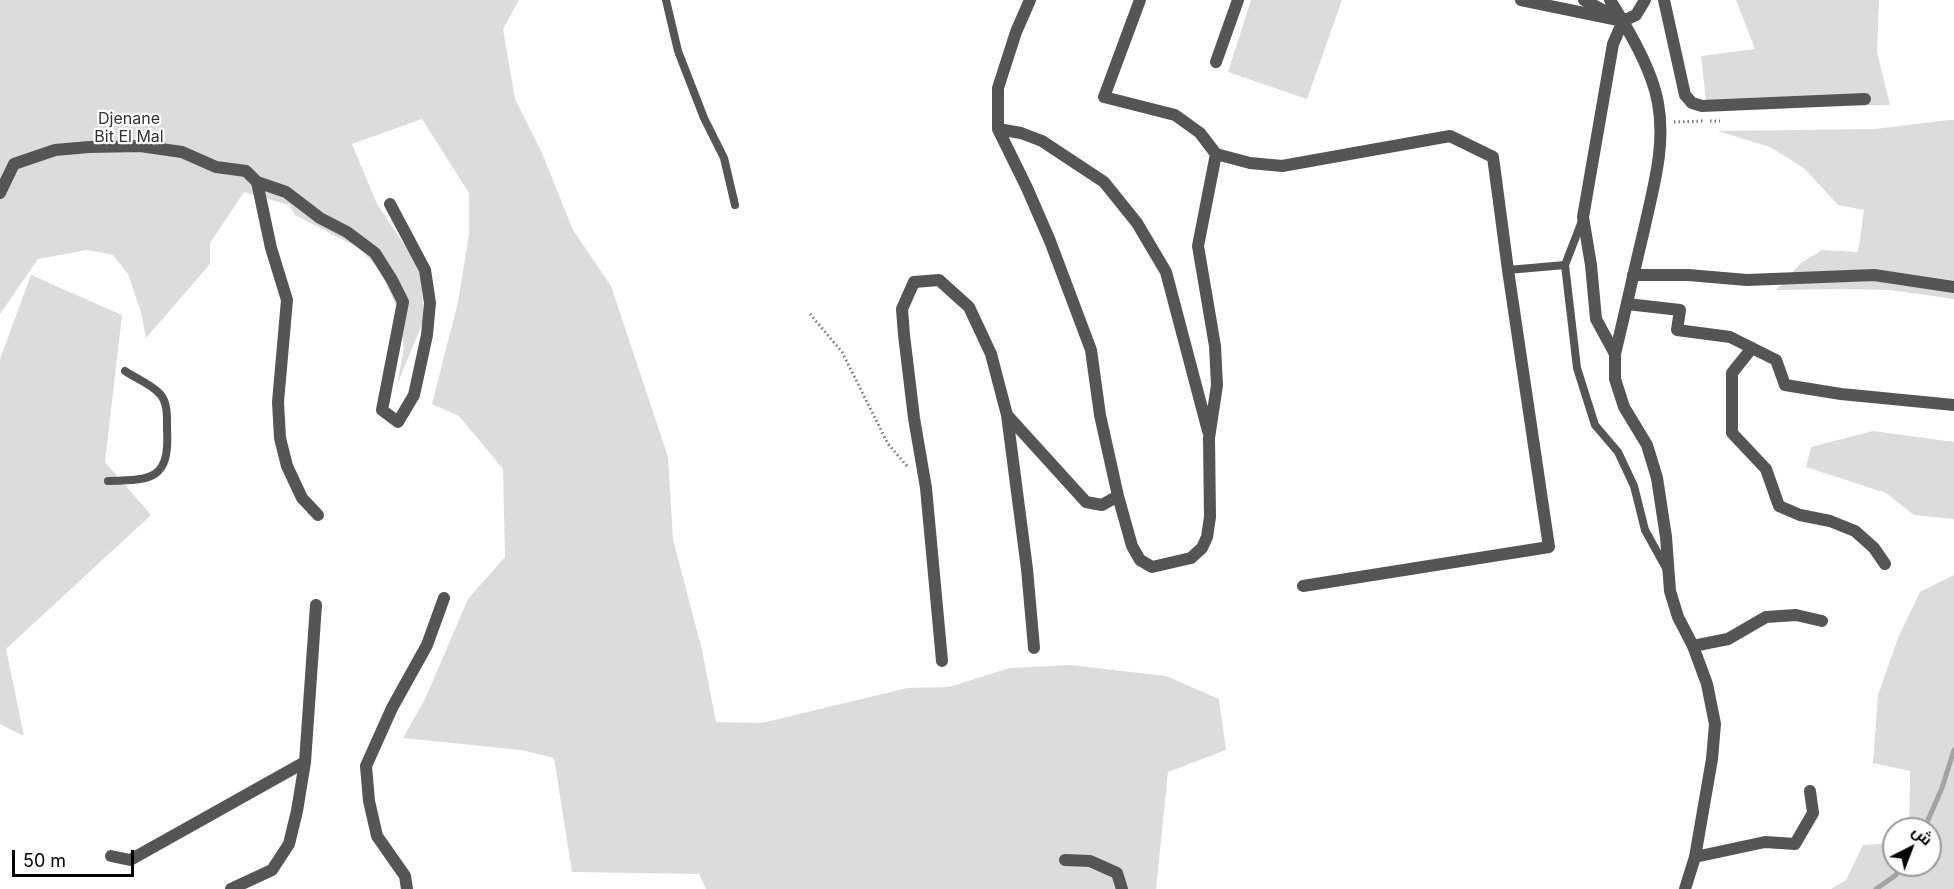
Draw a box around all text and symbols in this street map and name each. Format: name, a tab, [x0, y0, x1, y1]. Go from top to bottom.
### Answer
park label: Djenane Bit El Mal	[94, 109, 164, 147]
north arrow	[1882, 817, 1942, 877]
text: ش	[1908, 821, 1937, 849]
scale bar	[15, 838, 136, 876]
text: 50 m	[23, 850, 66, 871]

